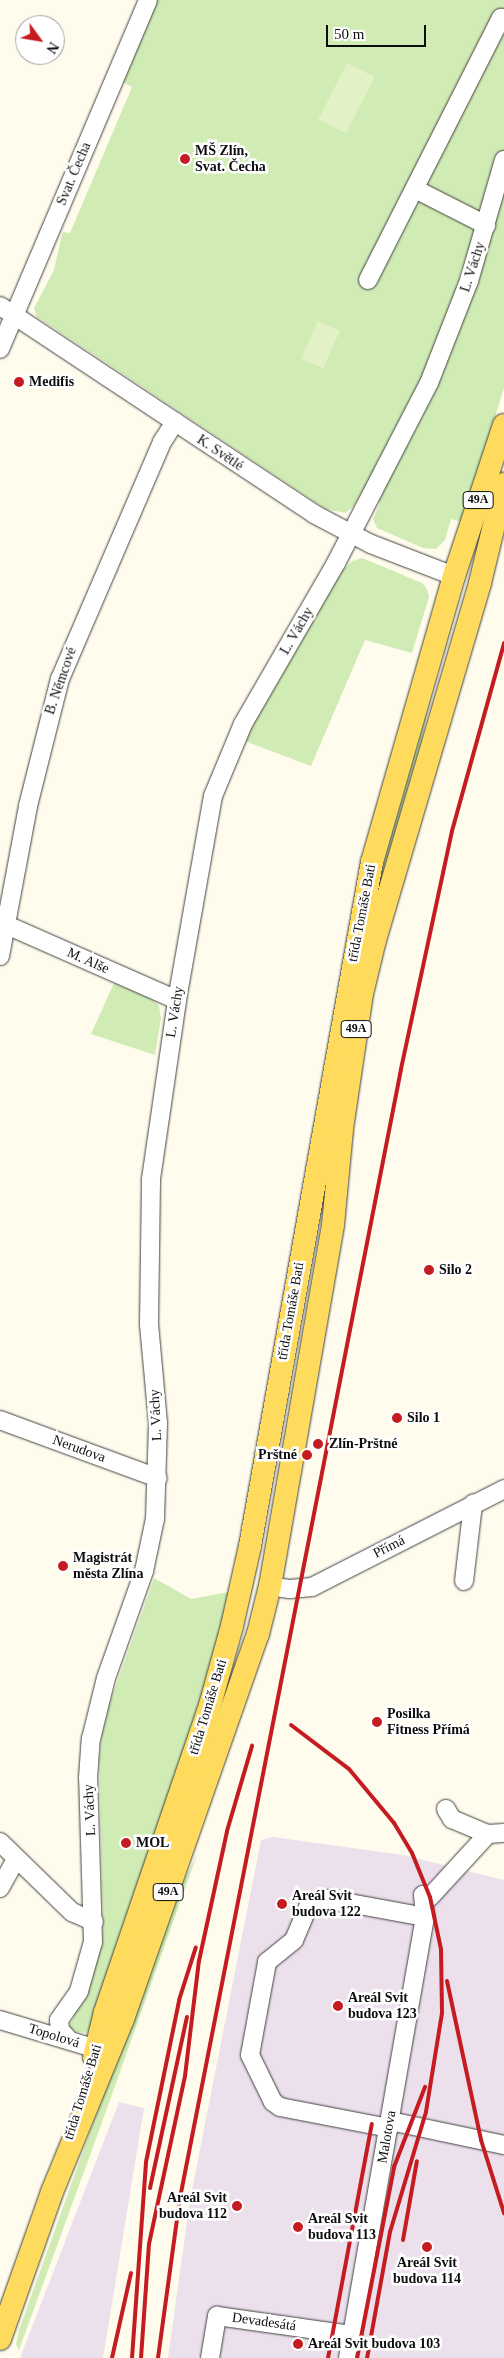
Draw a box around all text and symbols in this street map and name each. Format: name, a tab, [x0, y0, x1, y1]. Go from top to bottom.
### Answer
north arrow	[15, 15, 65, 65]
scale bar	[329, 15, 429, 47]
text: 50 m	[334, 26, 364, 42]
text: N	[43, 39, 61, 56]
street label: Svat. Čecha	[53, 140, 95, 208]
place label: MŠ Zlín, Svat. Čecha	[195, 143, 266, 176]
marker: MŠ Zlín, Svat. Čecha	[179, 153, 191, 165]
street label: L. Váchy	[457, 240, 489, 294]
place label: Medifis	[29, 374, 74, 390]
marker: Medifis	[13, 376, 25, 388]
street label: K. Světlé	[194, 431, 246, 475]
road number: 49A	[462, 490, 494, 510]
street label: L. Váchy	[277, 604, 317, 658]
street label: B. Němcové	[42, 645, 80, 717]
street label: třída Tomáše Bati	[344, 863, 380, 963]
street label: M. Alše	[64, 944, 112, 978]
street label: L. Váchy	[163, 985, 187, 1039]
road number: 49A	[340, 1020, 372, 1038]
street label: třída Tomáše Bati	[274, 1261, 308, 1361]
place label: Silo 2	[439, 1262, 472, 1278]
marker: Silo 2	[423, 1264, 435, 1276]
street label: L. Váchy	[146, 1389, 166, 1441]
place label: Silo 1	[407, 1410, 440, 1426]
marker: Silo 1	[391, 1412, 403, 1424]
street label: Nerudova	[50, 1432, 108, 1466]
place label: Zlín-Prštné	[329, 1436, 397, 1452]
marker: Zlín-Prštné	[311, 1437, 325, 1451]
place label: Prštné	[258, 1447, 297, 1463]
marker: Prštné	[301, 1449, 313, 1461]
street label: Přímá	[370, 1532, 408, 1562]
place label: Magistrát města Zlína	[73, 1550, 143, 1582]
marker: Magistrát města Zlína	[57, 1560, 69, 1572]
street label: třída Tomáše Bati	[185, 1657, 231, 1757]
place label: Posilka Fitness Přímá	[387, 1706, 470, 1738]
marker: Posilka Fitness Přímá	[371, 1716, 383, 1728]
street label: L. Váchy	[80, 1784, 100, 1836]
place label: MOL	[136, 1835, 169, 1851]
marker: MOL	[120, 1837, 132, 1849]
road number: 49A	[152, 1882, 184, 1901]
place label: Areál Svit budova 122	[292, 1888, 361, 1920]
marker: Areál Svit budova 122	[276, 1898, 288, 1910]
place label: Areál Svit budova 123	[348, 1990, 417, 2022]
marker: Areál Svit budova 123	[332, 2000, 344, 2012]
street label: Topolová	[26, 2020, 82, 2052]
street label: třída Tomáše Bati	[60, 2042, 106, 2142]
street label: Malotova	[374, 2109, 400, 2165]
place label: Areál Svit budova 112	[159, 2190, 227, 2222]
marker: Areál Svit budova 112	[231, 2200, 243, 2212]
place label: Areál Svit budova 113	[308, 2211, 376, 2244]
marker: Areál Svit budova 113	[292, 2221, 304, 2233]
marker: Areál Svit budova 114	[421, 2241, 433, 2253]
place label: Areál Svit budova 114	[393, 2255, 461, 2288]
street label: Devadesátá	[231, 2309, 297, 2335]
place label: Areál Svit budova 103	[308, 2336, 440, 2352]
marker: Areál Svit budova 103	[292, 2338, 304, 2350]

